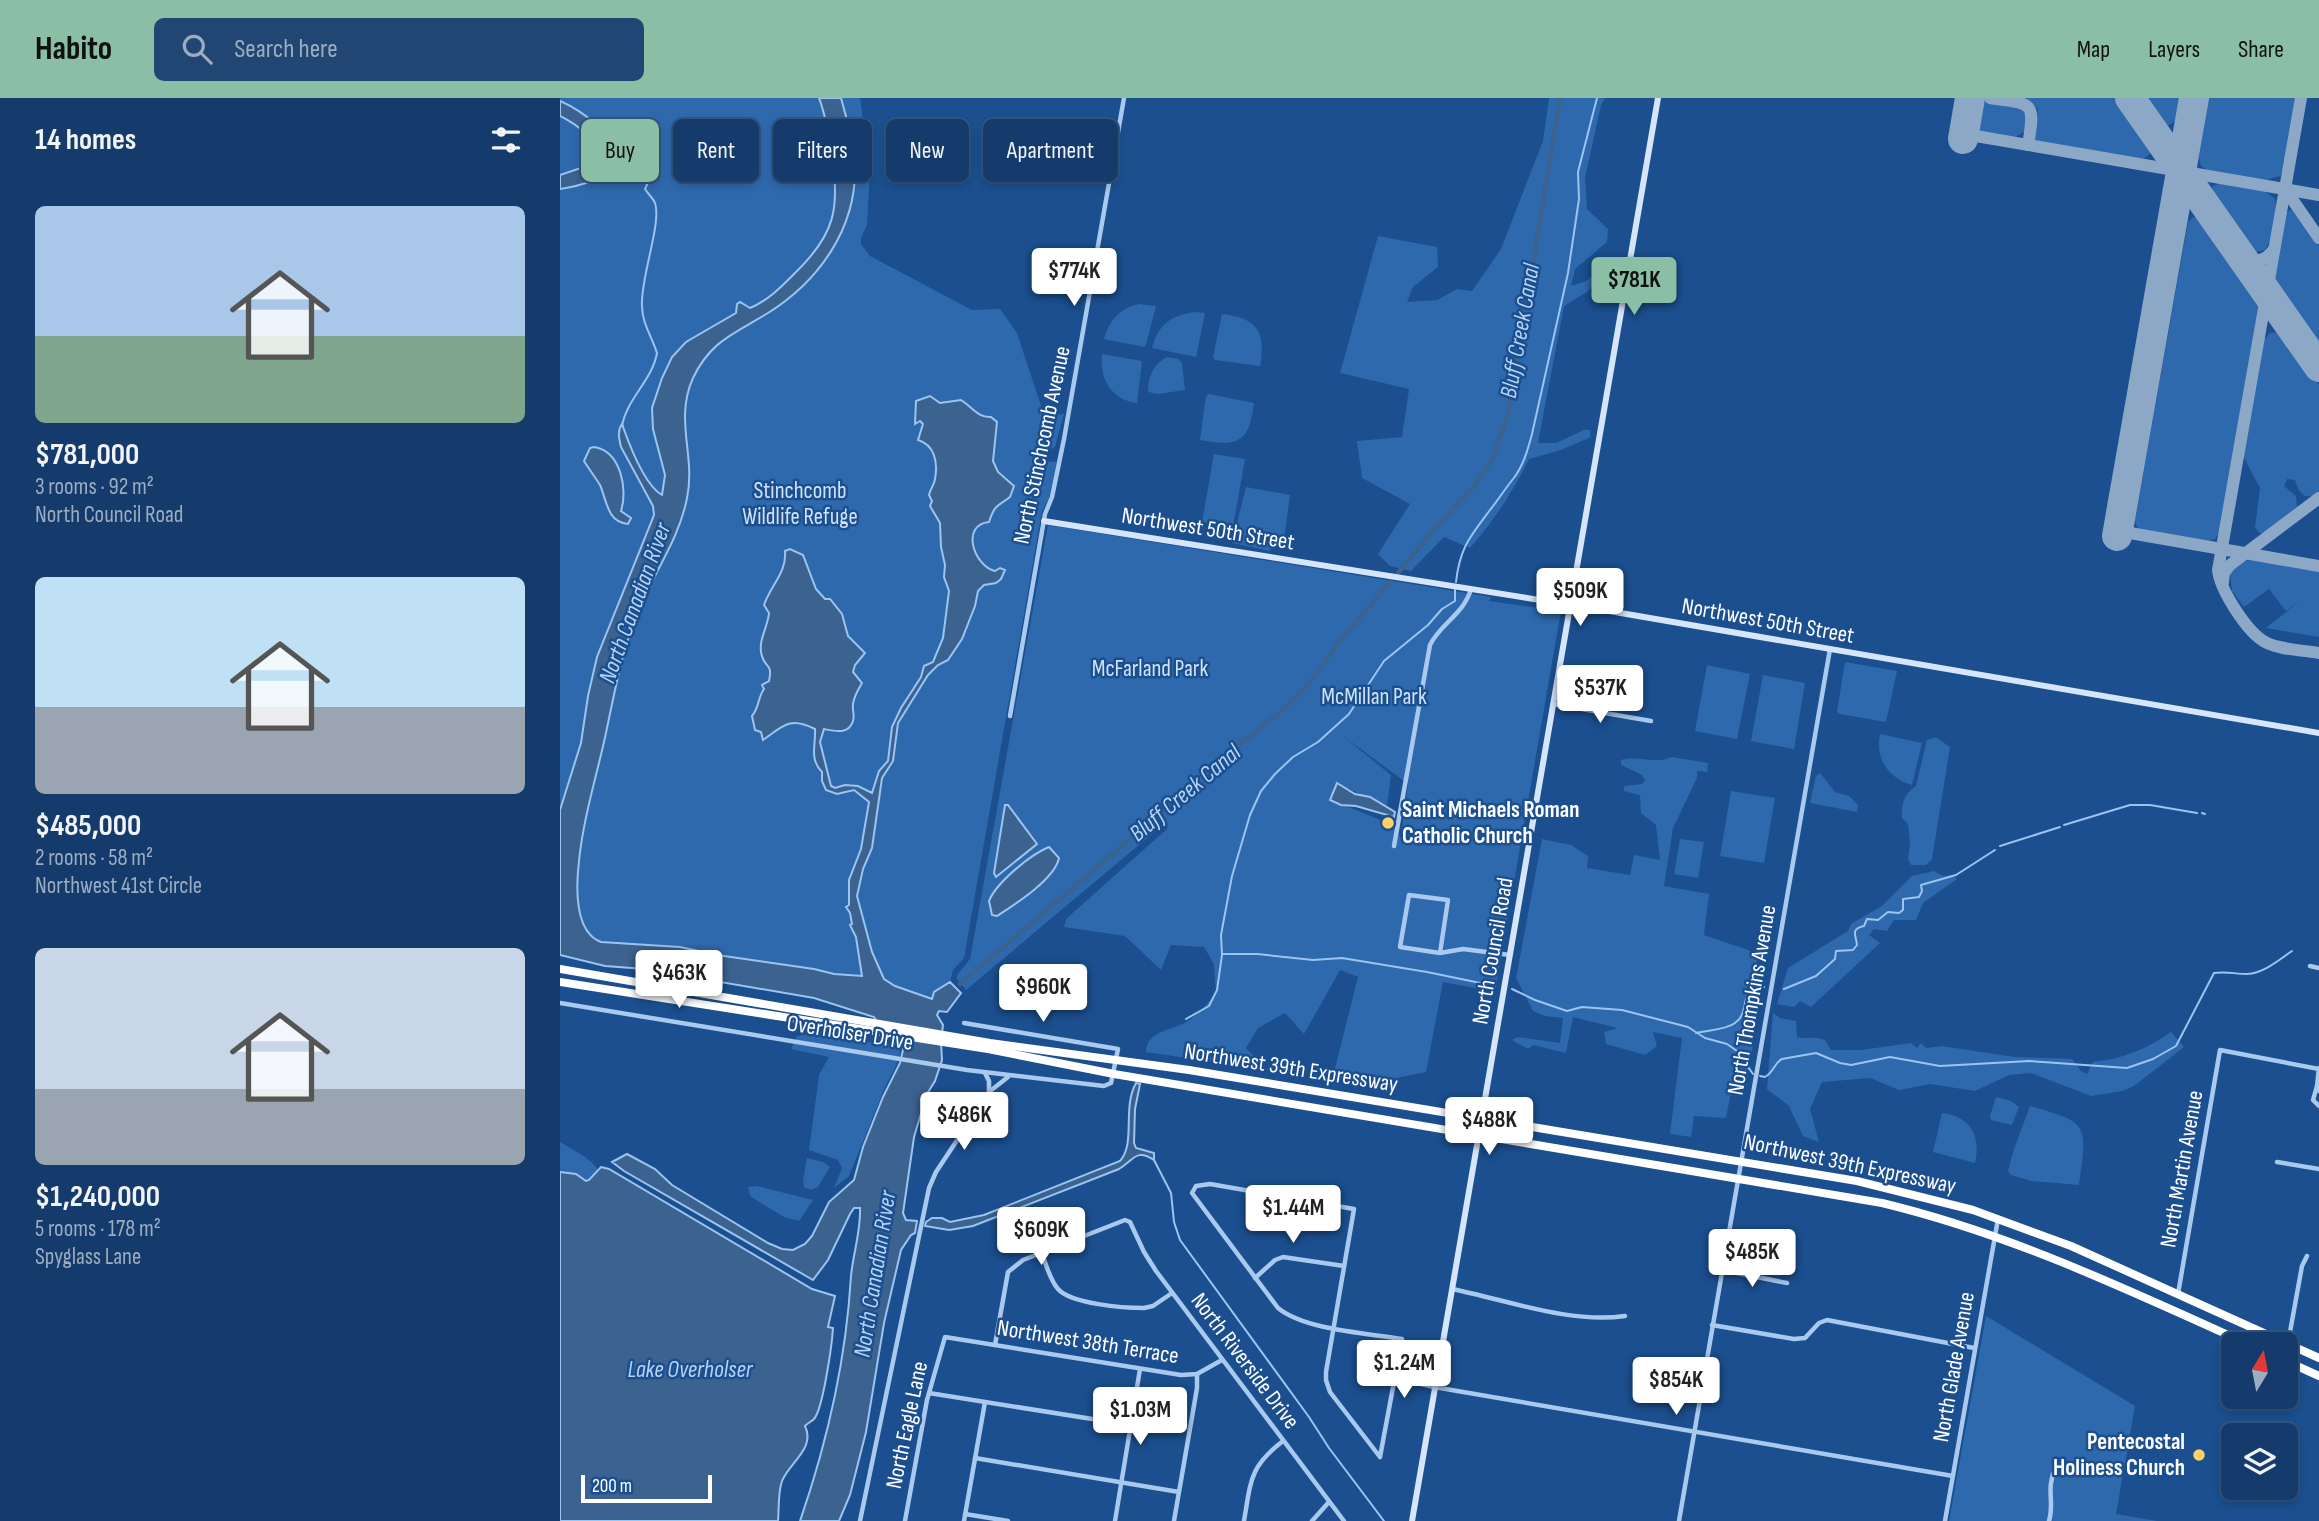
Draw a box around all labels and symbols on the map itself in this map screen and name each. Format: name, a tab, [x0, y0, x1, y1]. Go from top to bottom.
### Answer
pin: $774K	[1025, 248, 1123, 308]
pin: $781K	[1585, 258, 1683, 317]
water label: Bluff Creek Canal	[1494, 261, 1546, 401]
street label: North Stinchcomb Avenue	[1007, 344, 1077, 546]
park label: Stinchcomb Wildlife Refuge	[742, 477, 858, 531]
street label: Northwest 50th Street	[1120, 502, 1296, 556]
water label: North Canadian River	[593, 518, 678, 687]
pin: $509K	[1531, 568, 1629, 628]
street label: Northwest 50th Street	[1680, 592, 1856, 650]
park label: McFarland Park	[1092, 655, 1208, 683]
pin: $537K	[1551, 666, 1649, 725]
park label: McMillan Park	[1321, 683, 1427, 711]
water label: Bluff Creek Canal	[1124, 738, 1247, 848]
place label: Saint Michaels Roman Catholic Church	[1402, 796, 1579, 850]
marker: Saint Michaels Roman Catholic Church	[1380, 815, 1396, 831]
street label: North Council Road	[1466, 876, 1520, 1026]
street label: North Thompkins Avenue	[1721, 903, 1783, 1097]
pin: $463K	[630, 950, 728, 1010]
pin: $960K	[994, 964, 1092, 1024]
street label: Overholser Drive	[785, 1009, 915, 1057]
street label: Northwest 39th Expressway	[1182, 1037, 1400, 1099]
street label: North Martin Avenue	[2154, 1088, 2210, 1250]
pin: $486K	[915, 1093, 1013, 1152]
pin: $488K	[1440, 1098, 1538, 1157]
street label: Northwest 39th Expressway	[1741, 1128, 1959, 1200]
pin: $1.44M	[1236, 1186, 1350, 1245]
water label: North Canadian River	[848, 1187, 903, 1359]
pin: $609K	[992, 1208, 1090, 1267]
pin: $485K	[1703, 1230, 1801, 1289]
street label: North Riverside Drive	[1185, 1287, 1305, 1435]
street label: North Glade Avenue	[1927, 1290, 1981, 1444]
street label: Northwest 38th Terrace	[995, 1314, 1181, 1370]
north arrow	[2221, 1332, 2298, 1409]
pin: $1.24M	[1347, 1340, 1461, 1400]
water label: Lake Overholser	[627, 1355, 754, 1384]
pin: $854K	[1627, 1358, 1725, 1417]
street label: North Eagle Lane	[880, 1359, 934, 1491]
pin: $1.03M	[1083, 1388, 1197, 1447]
place label: Pentecostal Holiness Church	[2053, 1428, 2185, 1482]
marker: Pentecostal Holiness Church	[2191, 1447, 2207, 1463]
scale bar	[581, 1472, 712, 1504]

